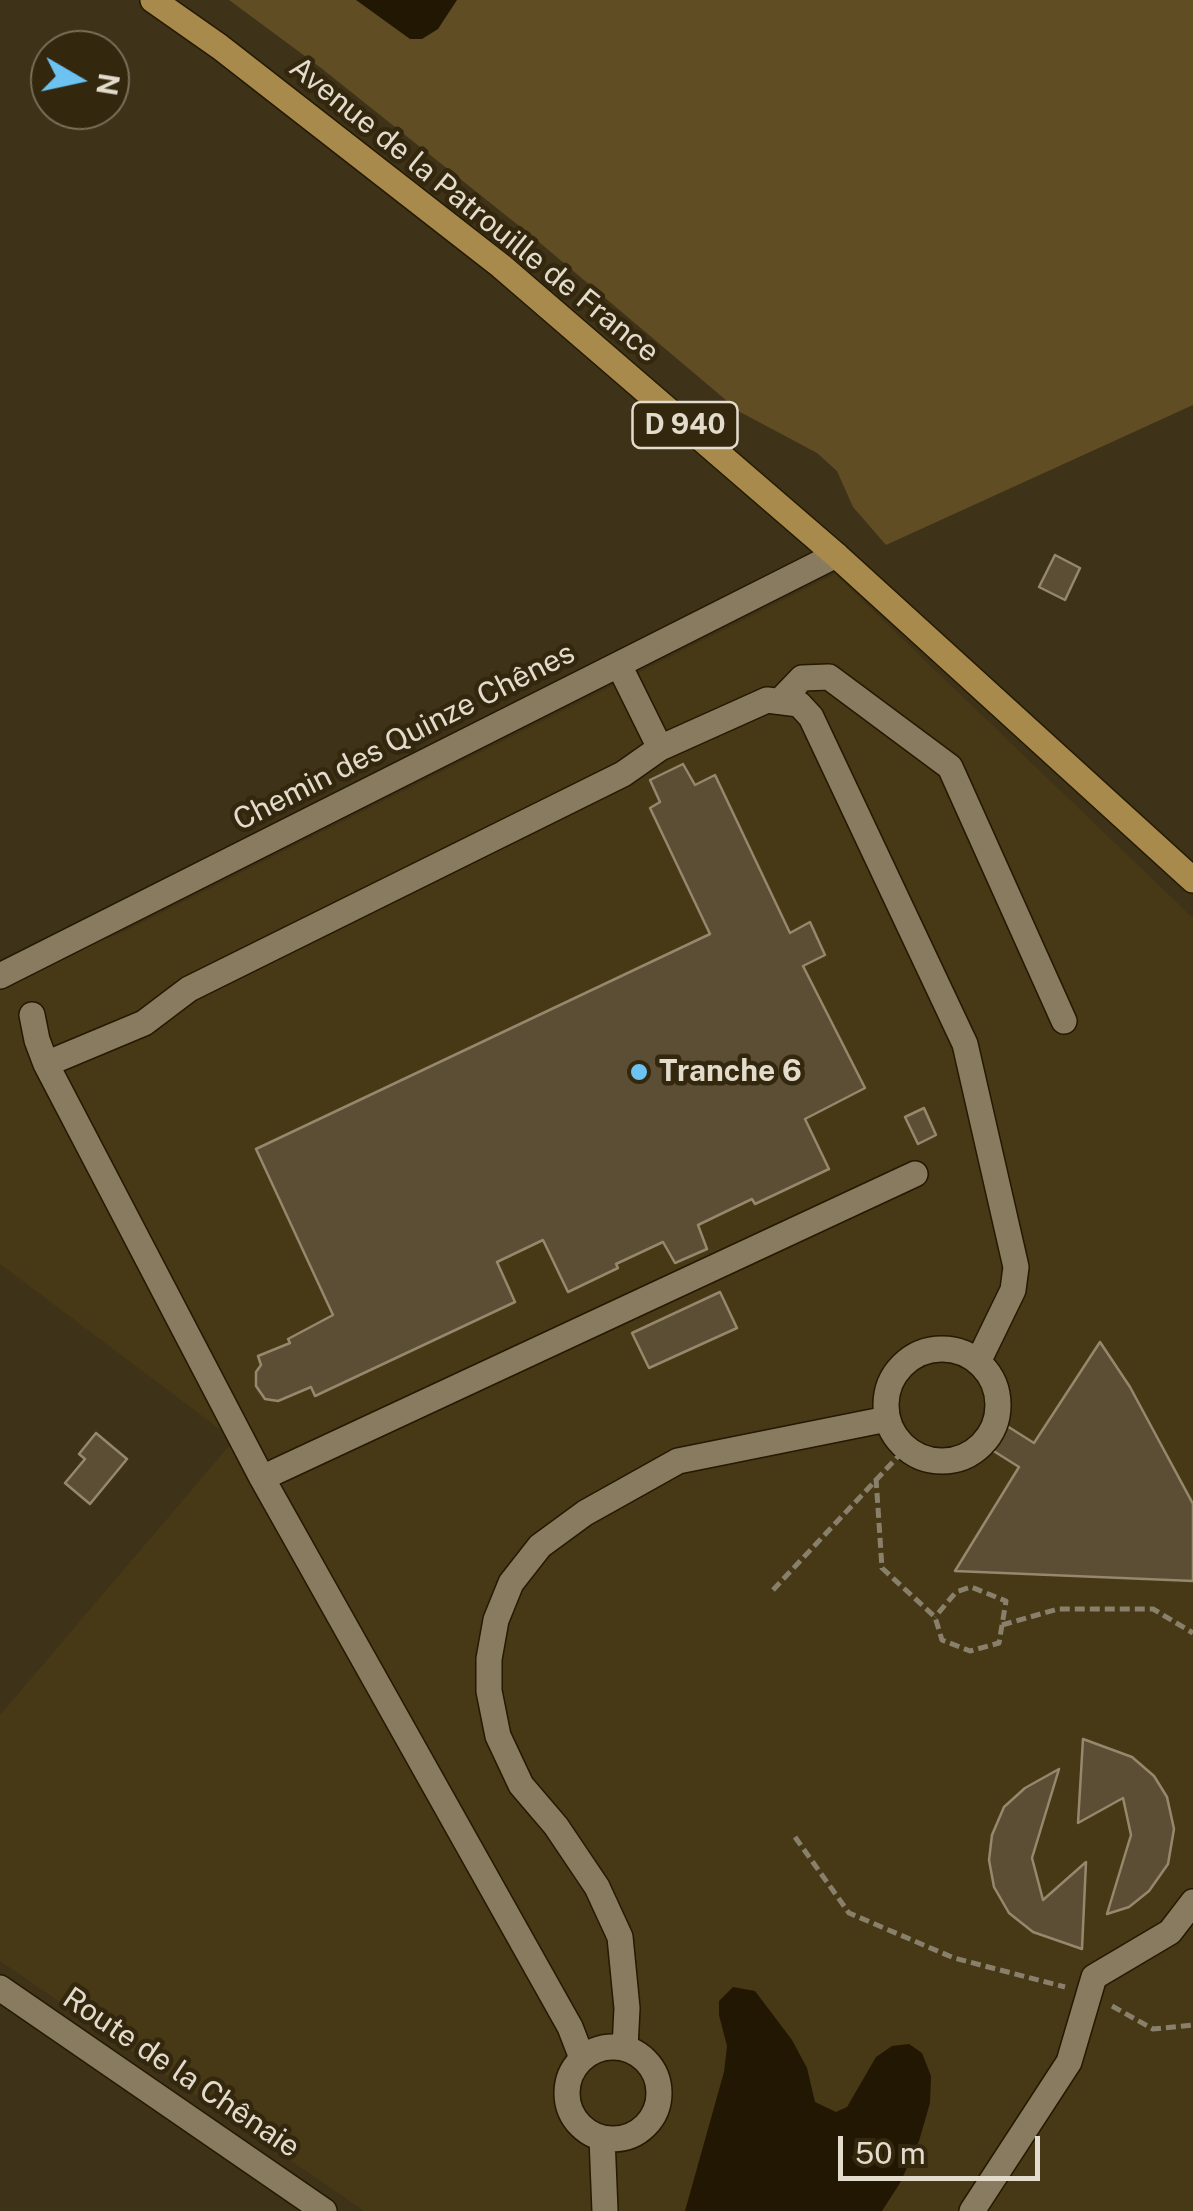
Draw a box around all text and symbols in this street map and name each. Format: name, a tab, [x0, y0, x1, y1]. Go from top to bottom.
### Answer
north arrow	[30, 30, 130, 130]
street label: Avenue de la Patrouille de France	[282, 50, 666, 370]
text: N	[90, 71, 126, 98]
road number: D 940	[632, 402, 738, 448]
street label: Chemin des Quinze Chênes	[227, 635, 581, 839]
place label: Tranche 6	[659, 1054, 802, 1090]
marker: Tranche 6	[628, 1061, 650, 1083]
street label: Route de la Chênaie	[56, 1980, 306, 2166]
scale bar	[843, 2116, 1046, 2178]
text: 50 m	[855, 2135, 926, 2171]

